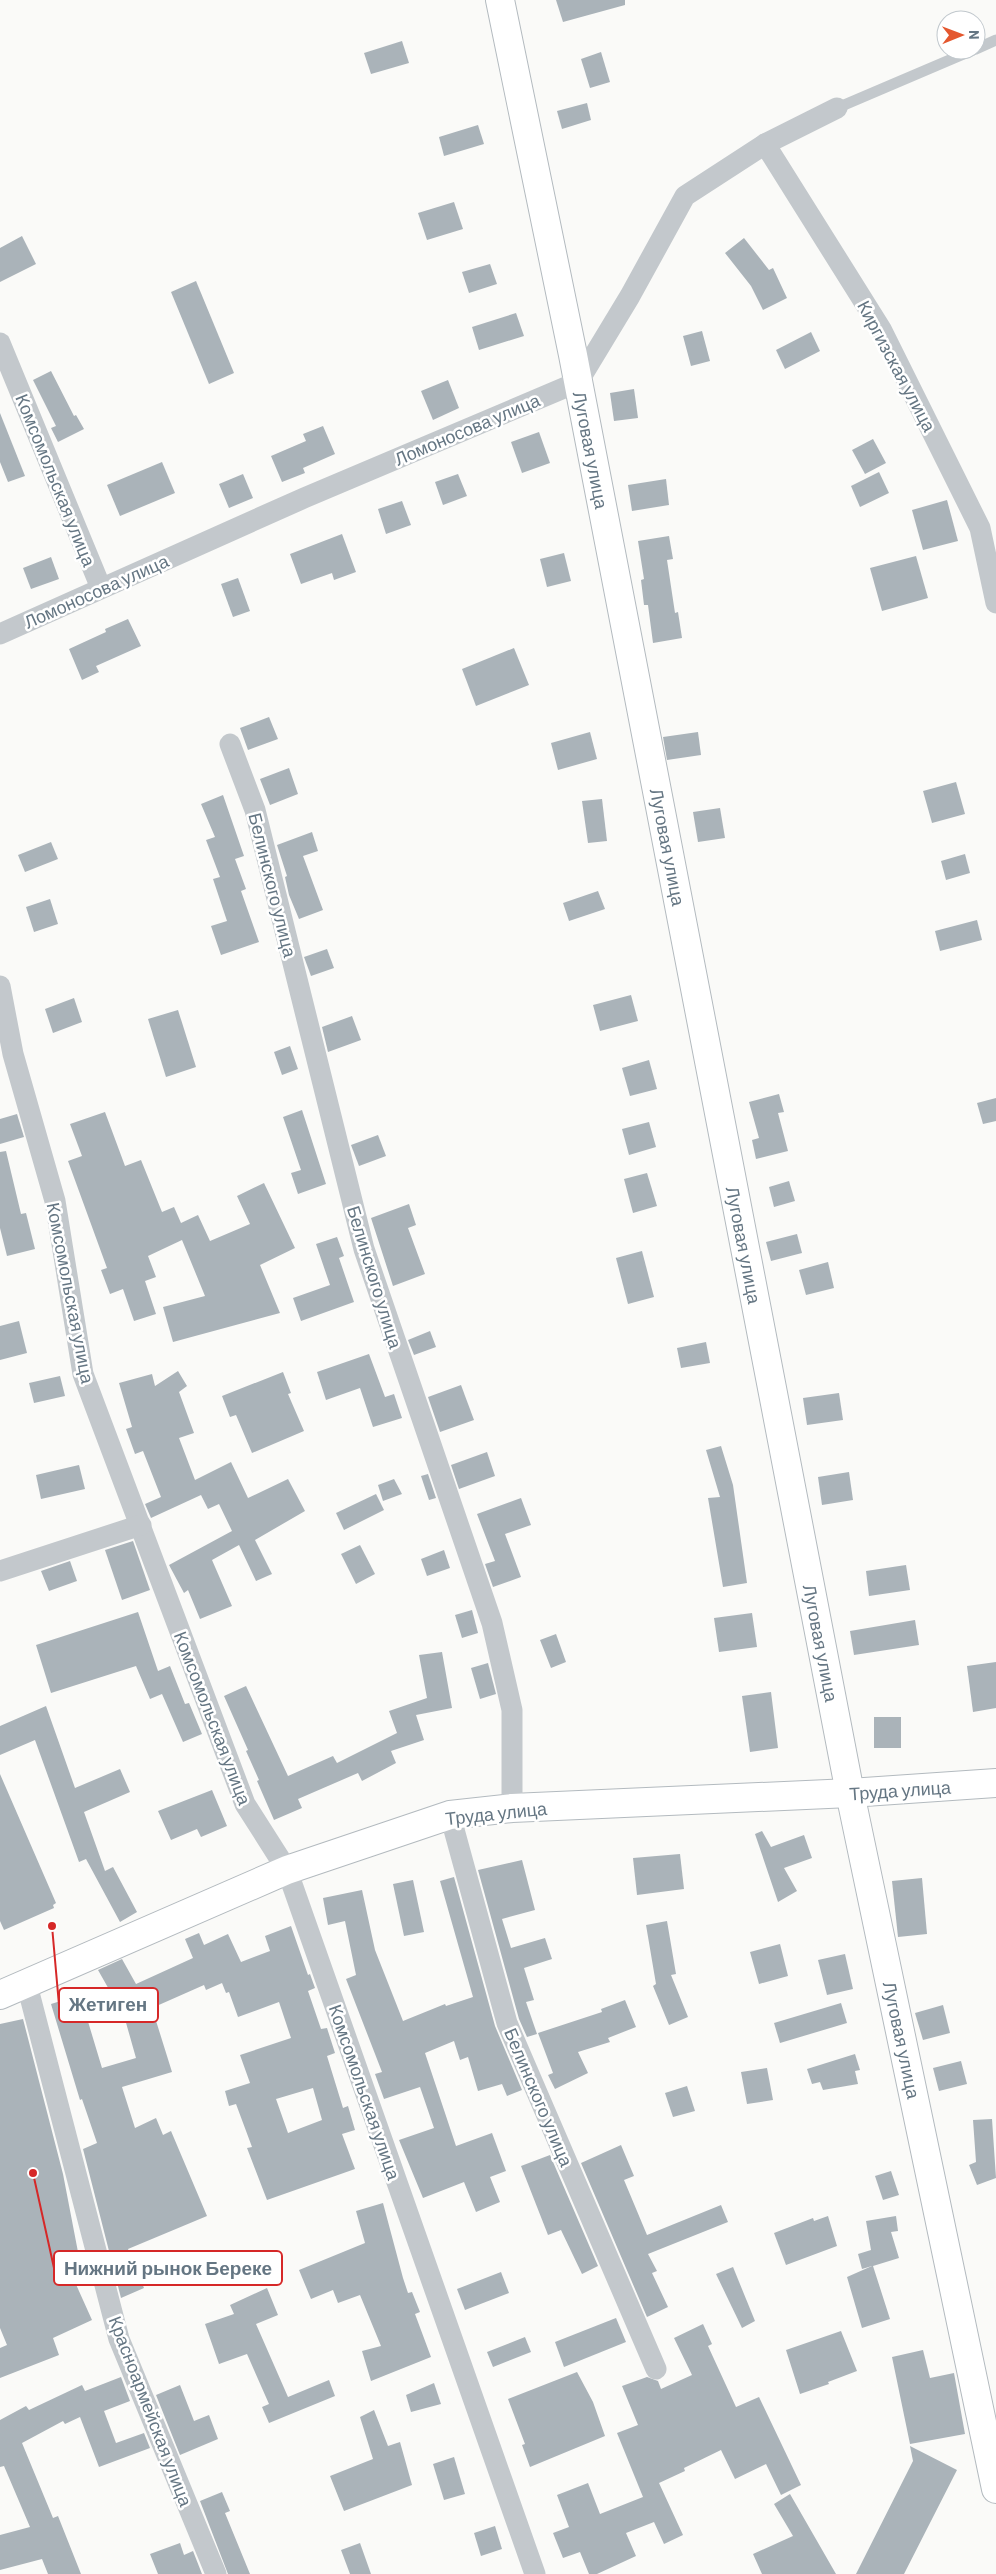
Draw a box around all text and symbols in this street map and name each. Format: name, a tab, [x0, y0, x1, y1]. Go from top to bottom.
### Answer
north arrow	[936, 10, 986, 60]
text: N	[966, 30, 983, 40]
street label: Киргизская улица	[853, 297, 941, 436]
street label: Ломоносова улица	[391, 388, 544, 470]
street label: Луговая улица	[569, 389, 613, 512]
street label: Комсомольская улица	[11, 391, 101, 570]
street label: Ломоносова улица	[20, 549, 173, 633]
street label: Луговая улица	[646, 786, 690, 909]
street label: Белинского улица	[244, 810, 302, 960]
street label: Луговая улица	[722, 1184, 766, 1307]
street label: Комсомольская улица	[43, 1201, 100, 1386]
street label: Белинского улица	[343, 1203, 407, 1352]
street label: Луговая улица	[799, 1582, 843, 1705]
street label: Комсомольская улица	[170, 1628, 257, 1809]
street label: Труда улица	[848, 1775, 953, 1805]
street label: Труда улица	[444, 1797, 549, 1829]
street label: Луговая улица	[879, 1979, 925, 2102]
callout: Жетиген	[59, 1988, 158, 2022]
text: Жетиген	[68, 1992, 147, 2015]
street label: Комсомольская улица	[325, 2001, 406, 2184]
street label: Белинского улица	[500, 2025, 578, 2170]
callout: Нижний рынок Береке	[54, 2251, 282, 2285]
text: Нижний рынок Береке	[64, 2256, 272, 2279]
street label: Красноармейская улица	[105, 2313, 198, 2510]

